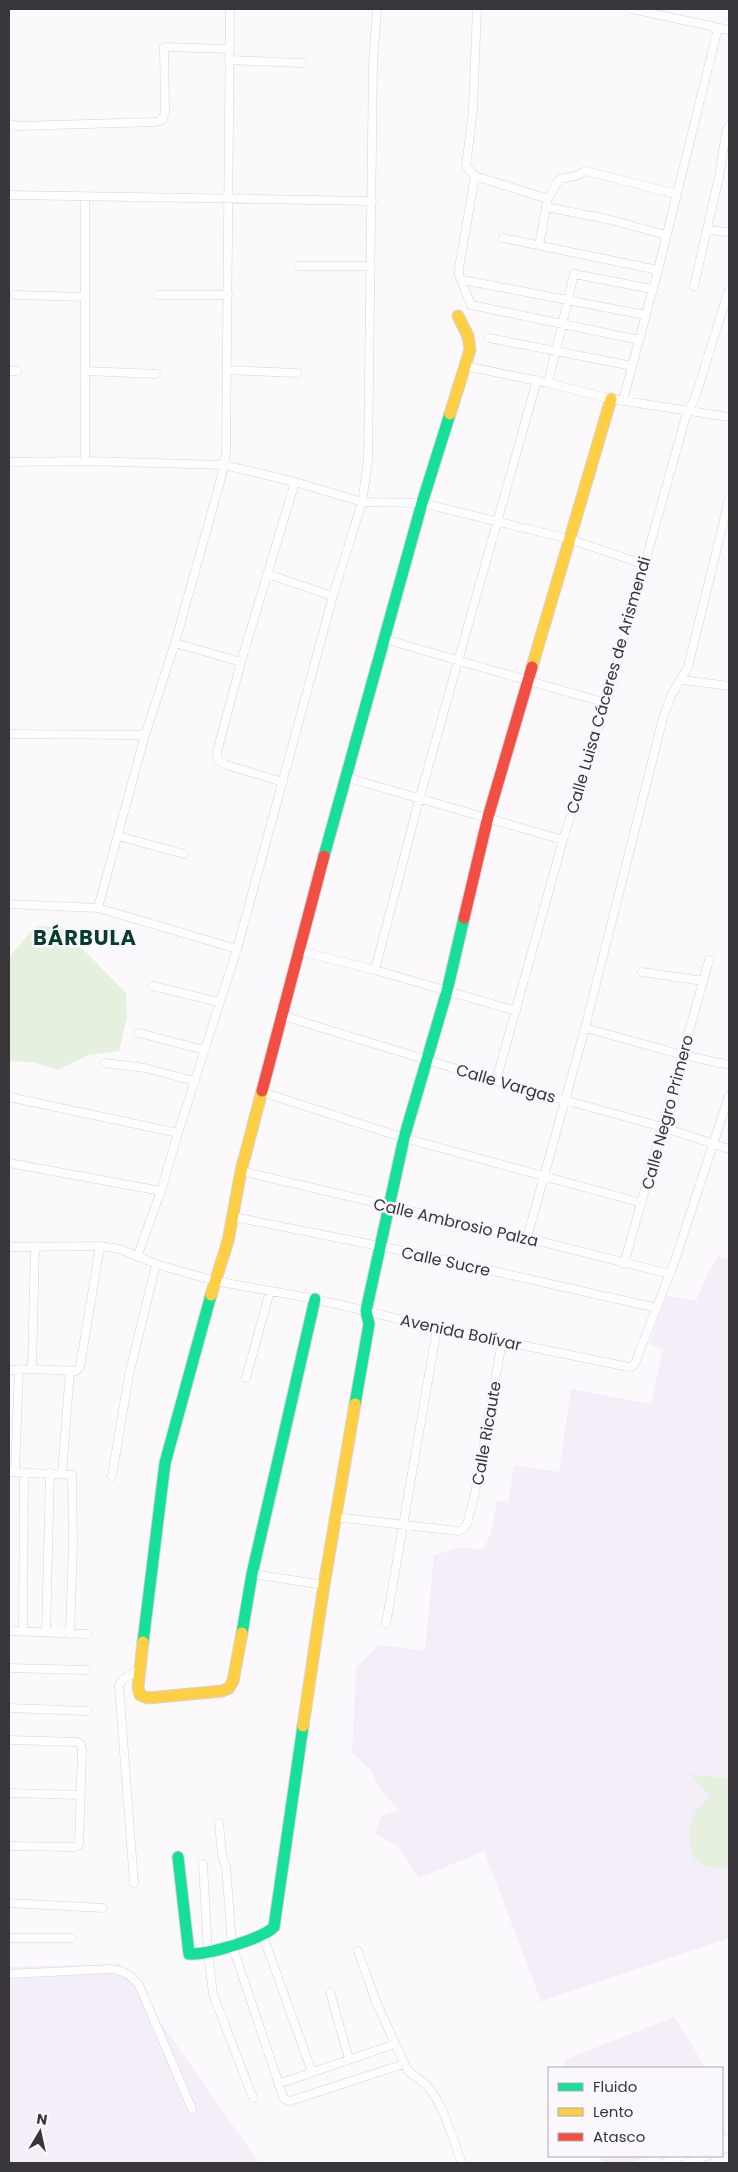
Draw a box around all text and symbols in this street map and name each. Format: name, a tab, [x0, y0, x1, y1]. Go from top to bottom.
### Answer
street label: Calle Luisa Cáceres de Arismendi	[561, 554, 656, 816]
district label: BÁRBULA	[33, 923, 137, 952]
street label: Calle Negro Primero	[636, 1032, 699, 1192]
street label: Calle Vargas	[453, 1058, 558, 1109]
street label: Calle Ambrosio Palza	[371, 1192, 541, 1253]
street label: Calle Sucre	[399, 1241, 493, 1282]
street label: Avenida Bolívar	[398, 1308, 524, 1357]
street label: Calle Ricaute	[466, 1379, 507, 1487]
legend	[548, 2067, 723, 2157]
text: Fluido	[593, 2076, 637, 2097]
text: Lento	[593, 2101, 633, 2122]
north arrow	[15, 2107, 65, 2157]
text: N	[35, 2108, 49, 2130]
text: Atasco	[593, 2126, 645, 2147]

